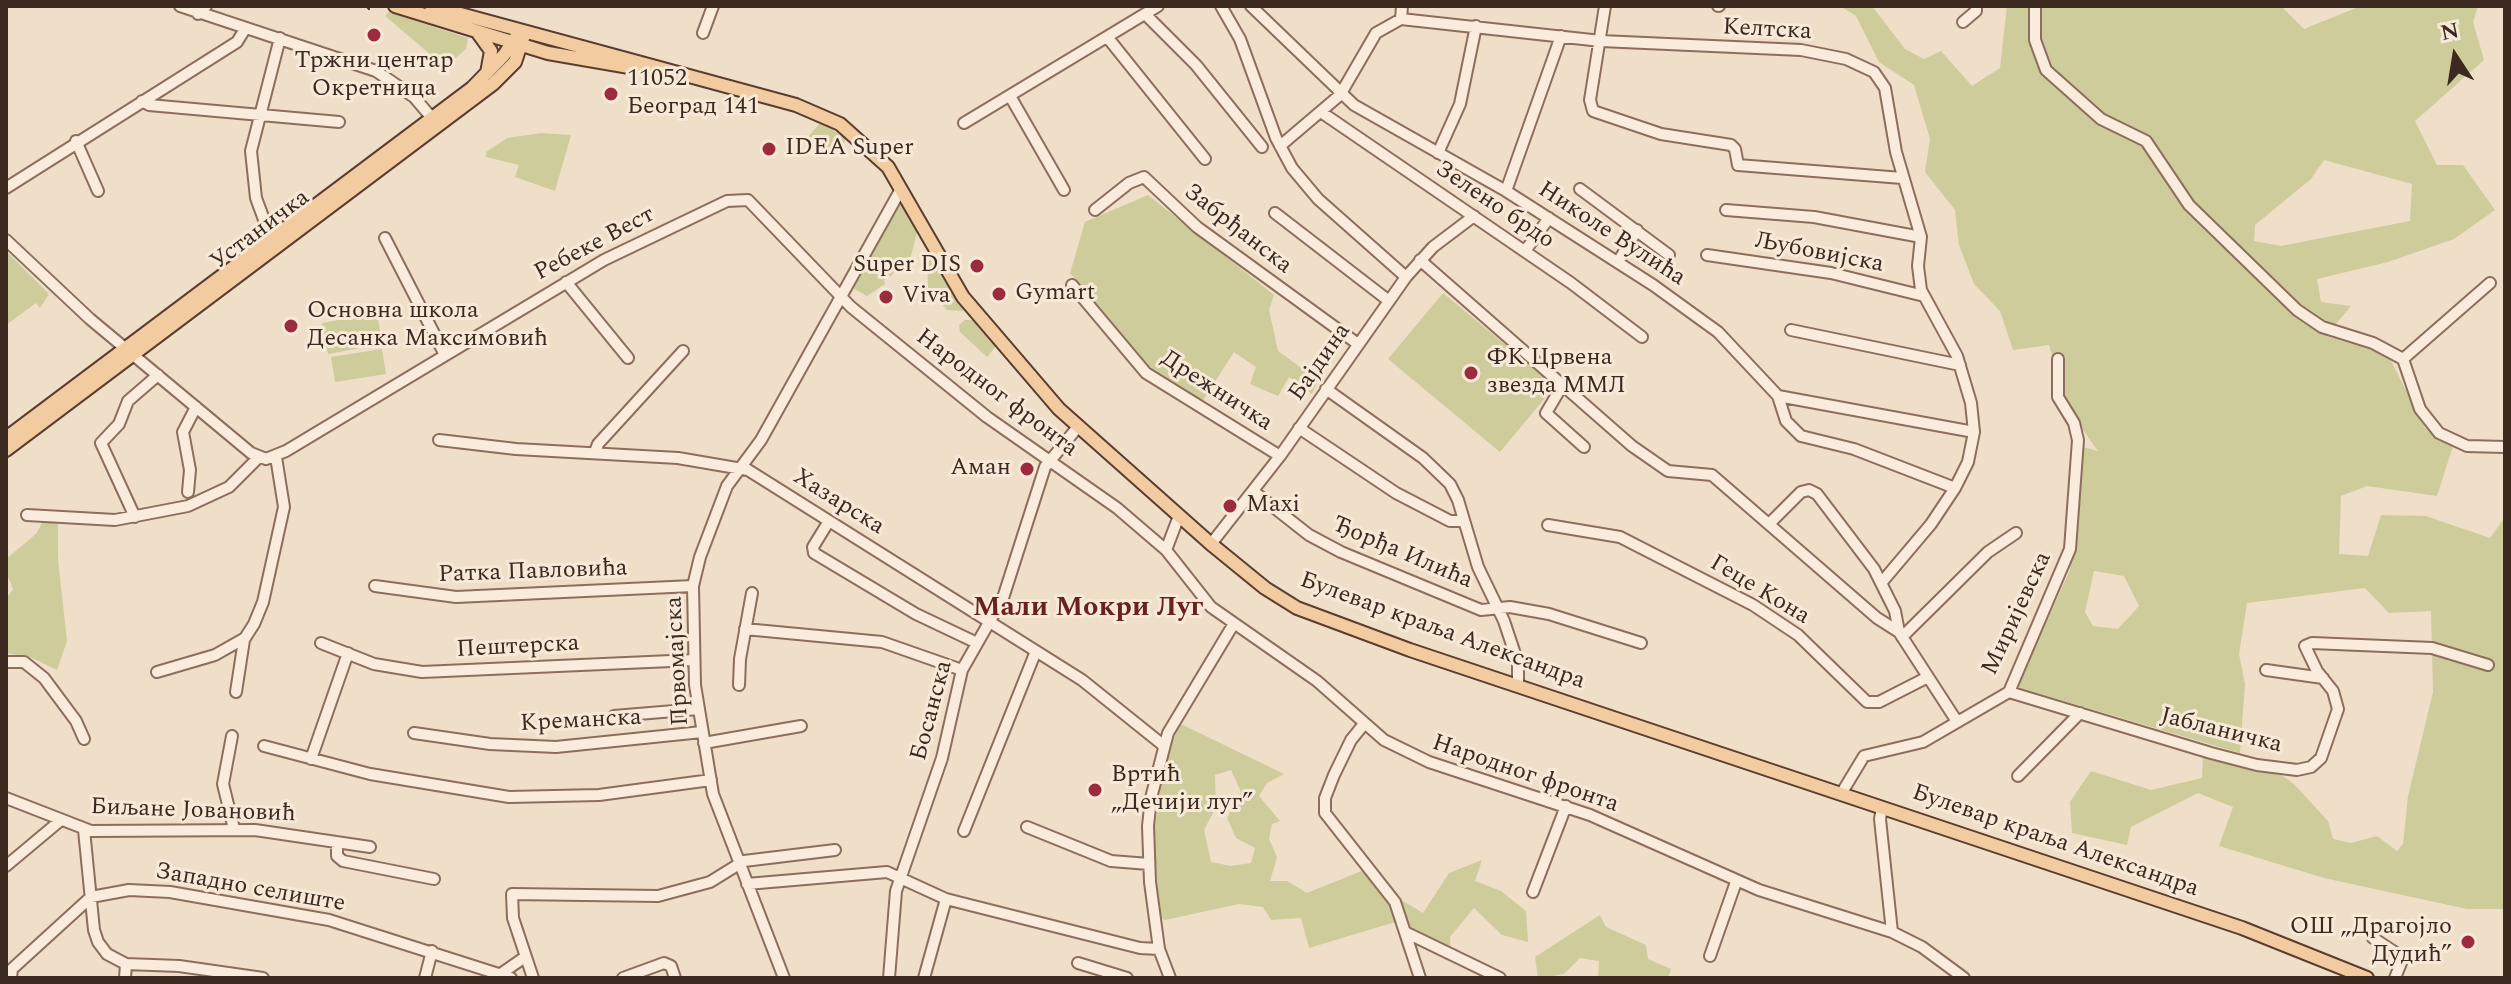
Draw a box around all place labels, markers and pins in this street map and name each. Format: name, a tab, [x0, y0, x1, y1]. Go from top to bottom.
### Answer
marker: Тржни центар Окретница	[365, 26, 383, 44]
place label: Тржни центар Окретница	[295, 48, 453, 104]
place label: 11052 Београд 141	[627, 66, 759, 122]
marker: 11052 Београд 141	[602, 85, 620, 103]
place label: IDEA Super	[785, 135, 914, 163]
marker: IDEA Super	[760, 140, 778, 158]
place label: Super DIS	[853, 252, 961, 280]
marker: Super DIS	[968, 257, 986, 275]
place label: Gymart	[1015, 280, 1095, 308]
place label: Viva	[902, 283, 951, 311]
marker: Gymart	[990, 285, 1008, 303]
marker: Viva	[877, 288, 895, 306]
place label: Основна школа Десанка Максимовић	[307, 298, 548, 354]
marker: Основна школа Десанка Максимовић	[282, 317, 300, 335]
place label: ФК Црвена звезда ММЛ	[1487, 345, 1626, 401]
marker: ФК Црвена звезда ММЛ	[1462, 364, 1480, 382]
place label: Аман	[950, 455, 1011, 483]
marker: Аман	[1018, 460, 1036, 478]
place label: Maxi	[1246, 492, 1300, 520]
marker: Maxi	[1221, 497, 1239, 515]
place label: Вртић „Дечији луг”	[1111, 762, 1253, 818]
marker: Вртић „Дечији луг”	[1086, 781, 1104, 799]
place label: ОШ „Драгојло Дудић”	[2290, 914, 2452, 970]
marker: ОШ „Драгојло Дудић”	[2459, 933, 2477, 951]

